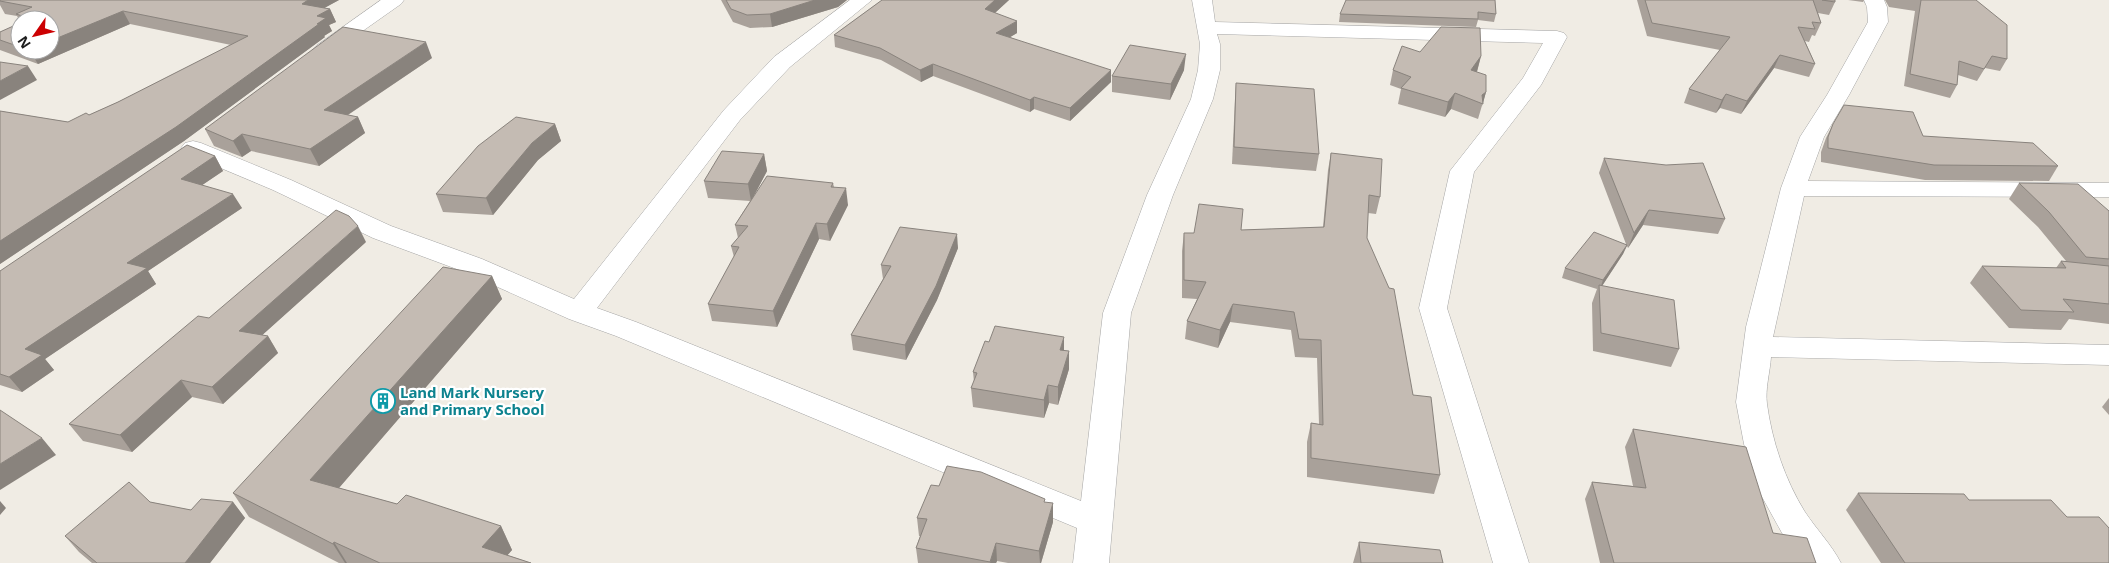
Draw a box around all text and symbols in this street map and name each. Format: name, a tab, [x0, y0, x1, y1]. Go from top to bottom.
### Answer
north arrow	[10, 10, 60, 60]
text: N	[13, 33, 35, 53]
place label: Land Mark Nursery and Primary School	[400, 382, 544, 419]
building icon: Land Mark Nursery and Primary School	[370, 388, 396, 414]

